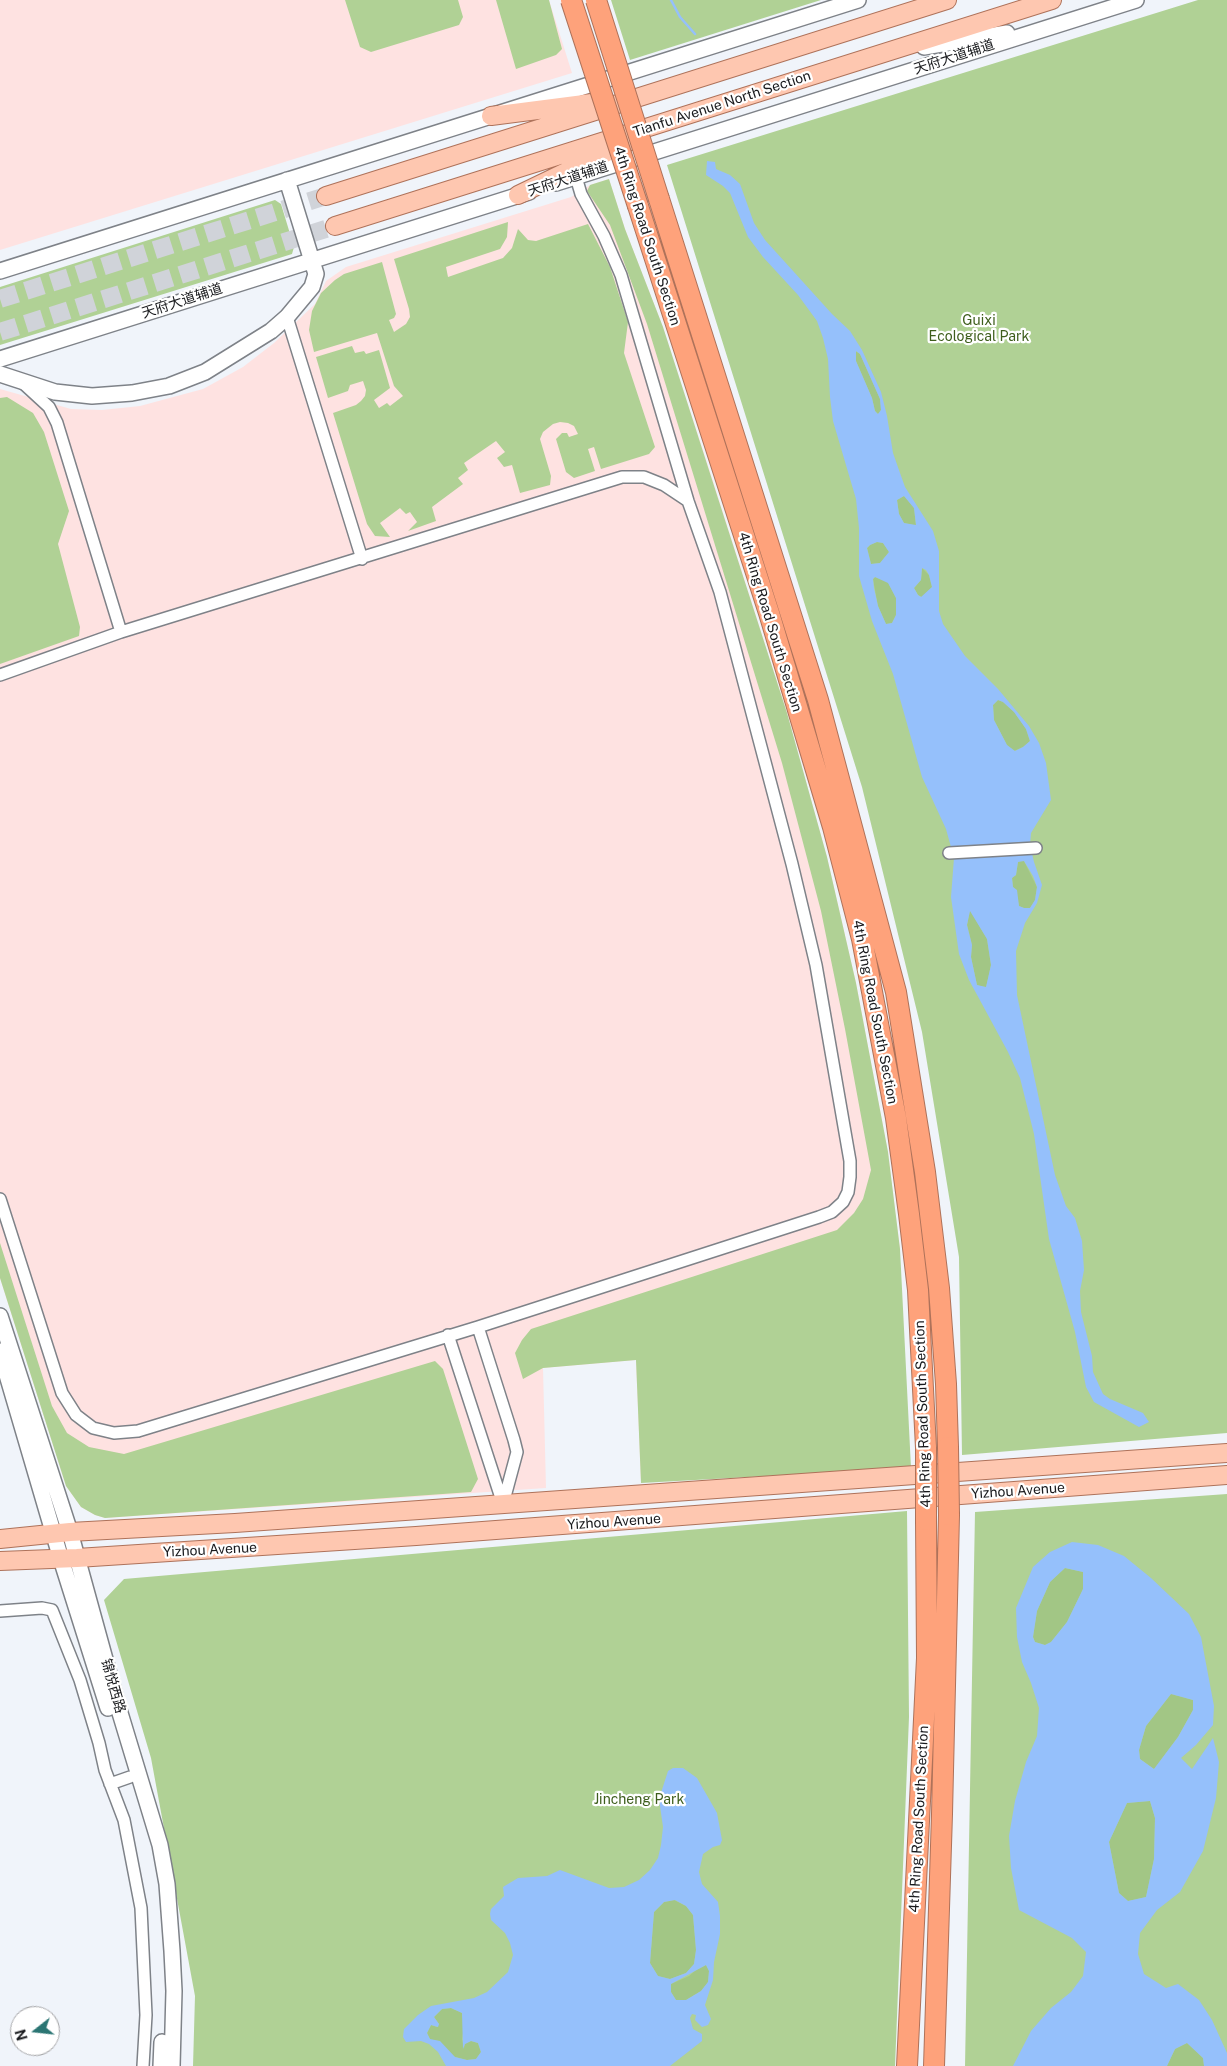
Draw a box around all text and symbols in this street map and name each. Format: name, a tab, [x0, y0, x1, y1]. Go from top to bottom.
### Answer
street label: 天府大道辅道	[911, 36, 997, 78]
street label: Tianfu Avenue North Section	[631, 67, 813, 141]
street label: 4th Ring Road South Section	[610, 144, 684, 328]
street label: 天府大道辅道	[525, 158, 611, 200]
street label: 天府大道辅道	[139, 280, 225, 322]
park label: Guixi Ecological Park	[929, 313, 1029, 346]
street label: 4th Ring Road South Section	[735, 530, 805, 714]
street label: 4th Ring Road South Section	[849, 919, 901, 1105]
street label: 4th Ring Road South Section	[911, 1320, 935, 1508]
street label: Yizhou Avenue	[971, 1479, 1065, 1503]
street label: Yizhou Avenue	[567, 1510, 661, 1534]
street label: Yizhou Avenue	[163, 1539, 257, 1561]
street label: 锦悦西路	[97, 1657, 129, 1715]
street label: 4th Ring Road South Section	[906, 1725, 932, 1913]
park label: Jincheng Park	[594, 1792, 684, 1808]
north arrow	[10, 2006, 60, 2056]
text: N	[12, 2027, 31, 2042]

